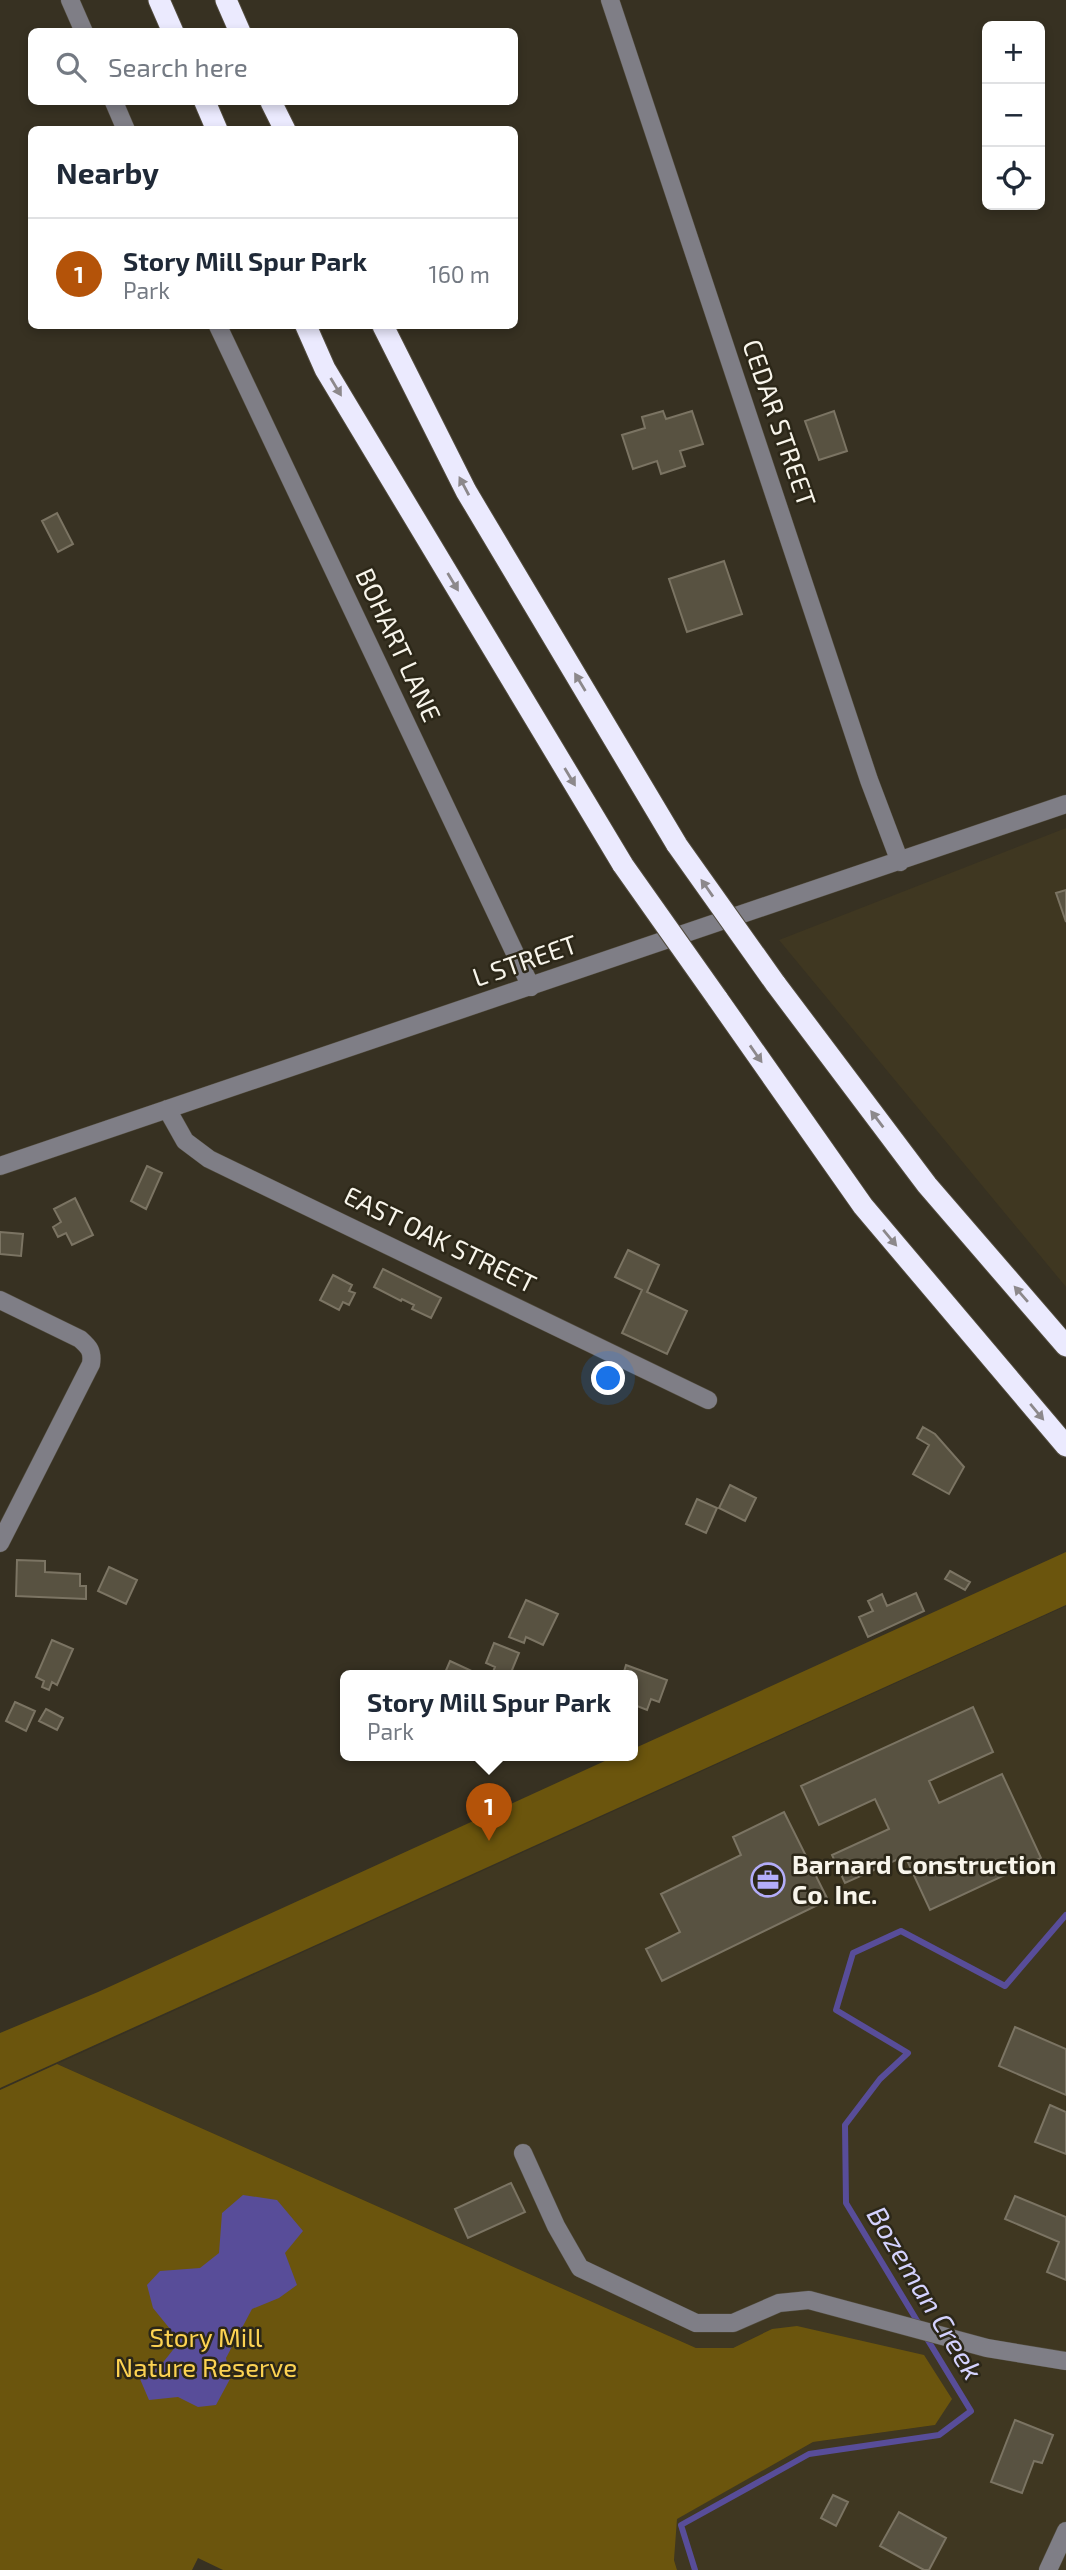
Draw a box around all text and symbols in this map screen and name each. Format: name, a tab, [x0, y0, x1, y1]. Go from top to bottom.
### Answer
map controls	[982, 21, 1045, 210]
button: +	[982, 21, 1045, 84]
search box	[28, 28, 518, 105]
icon: search	[52, 48, 90, 86]
text: Search here	[108, 51, 248, 82]
button: −	[982, 84, 1045, 147]
button: locate	[982, 147, 1045, 210]
text: Nearby	[56, 154, 159, 190]
text: Story Mill Spur Park	[123, 245, 367, 276]
text: 1	[74, 260, 84, 288]
text: 160 m	[429, 260, 490, 288]
text: Park	[123, 276, 170, 304]
street label: CEDAR STREET	[737, 335, 823, 510]
one-way arrow	[330, 377, 342, 396]
one-way arrow	[458, 476, 469, 496]
street label: BOHART LANE	[350, 563, 448, 726]
one-way arrow	[447, 572, 459, 591]
one-way arrow	[573, 672, 586, 691]
one-way arrow	[563, 767, 576, 786]
one-way arrow	[700, 879, 714, 897]
street label: L STREET	[468, 927, 581, 992]
one-way arrow	[749, 1045, 763, 1063]
one-way arrow	[870, 1109, 884, 1128]
street label: EAST OAK STREET	[340, 1179, 542, 1299]
one-way arrow	[882, 1229, 897, 1246]
one-way arrow	[1014, 1286, 1029, 1303]
your location	[591, 1361, 625, 1395]
one-way arrow	[1029, 1403, 1044, 1420]
popup	[340, 1670, 638, 1761]
text: Story Mill Spur Park	[367, 1686, 611, 1717]
text: Park	[367, 1717, 414, 1745]
pin: 1	[466, 1783, 512, 1841]
place label: Barnard Construction Co. Inc.	[792, 1848, 1056, 1909]
office icon: Barnard Construction Co. Inc.	[749, 1861, 787, 1899]
water label: Bozeman Creek	[861, 2200, 991, 2385]
park label: Story Mill Nature Reserve	[115, 2321, 297, 2382]

